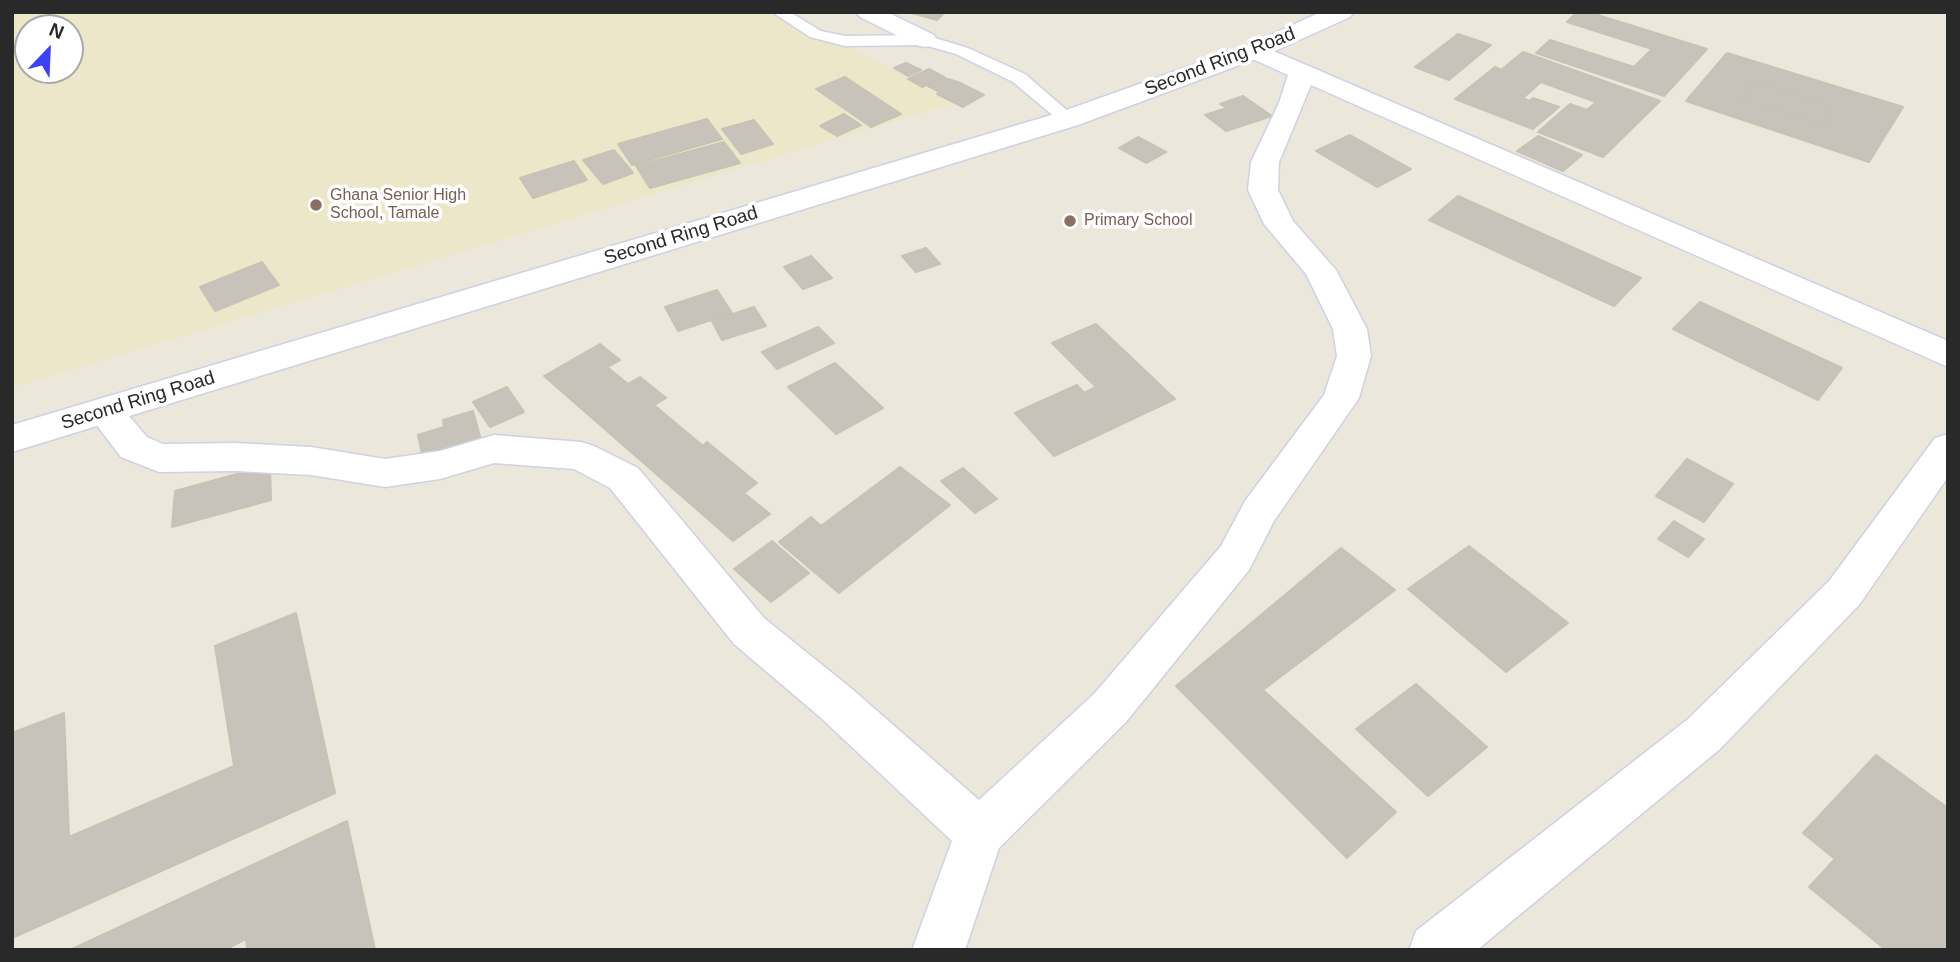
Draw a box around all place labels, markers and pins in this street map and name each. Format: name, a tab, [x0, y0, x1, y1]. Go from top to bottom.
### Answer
place label: Ghana Senior High School, Tamale	[330, 186, 466, 224]
marker: Ghana Senior High School, Tamale	[308, 197, 324, 213]
place label: Primary School	[1084, 211, 1192, 231]
marker: Primary School	[1062, 213, 1078, 229]

